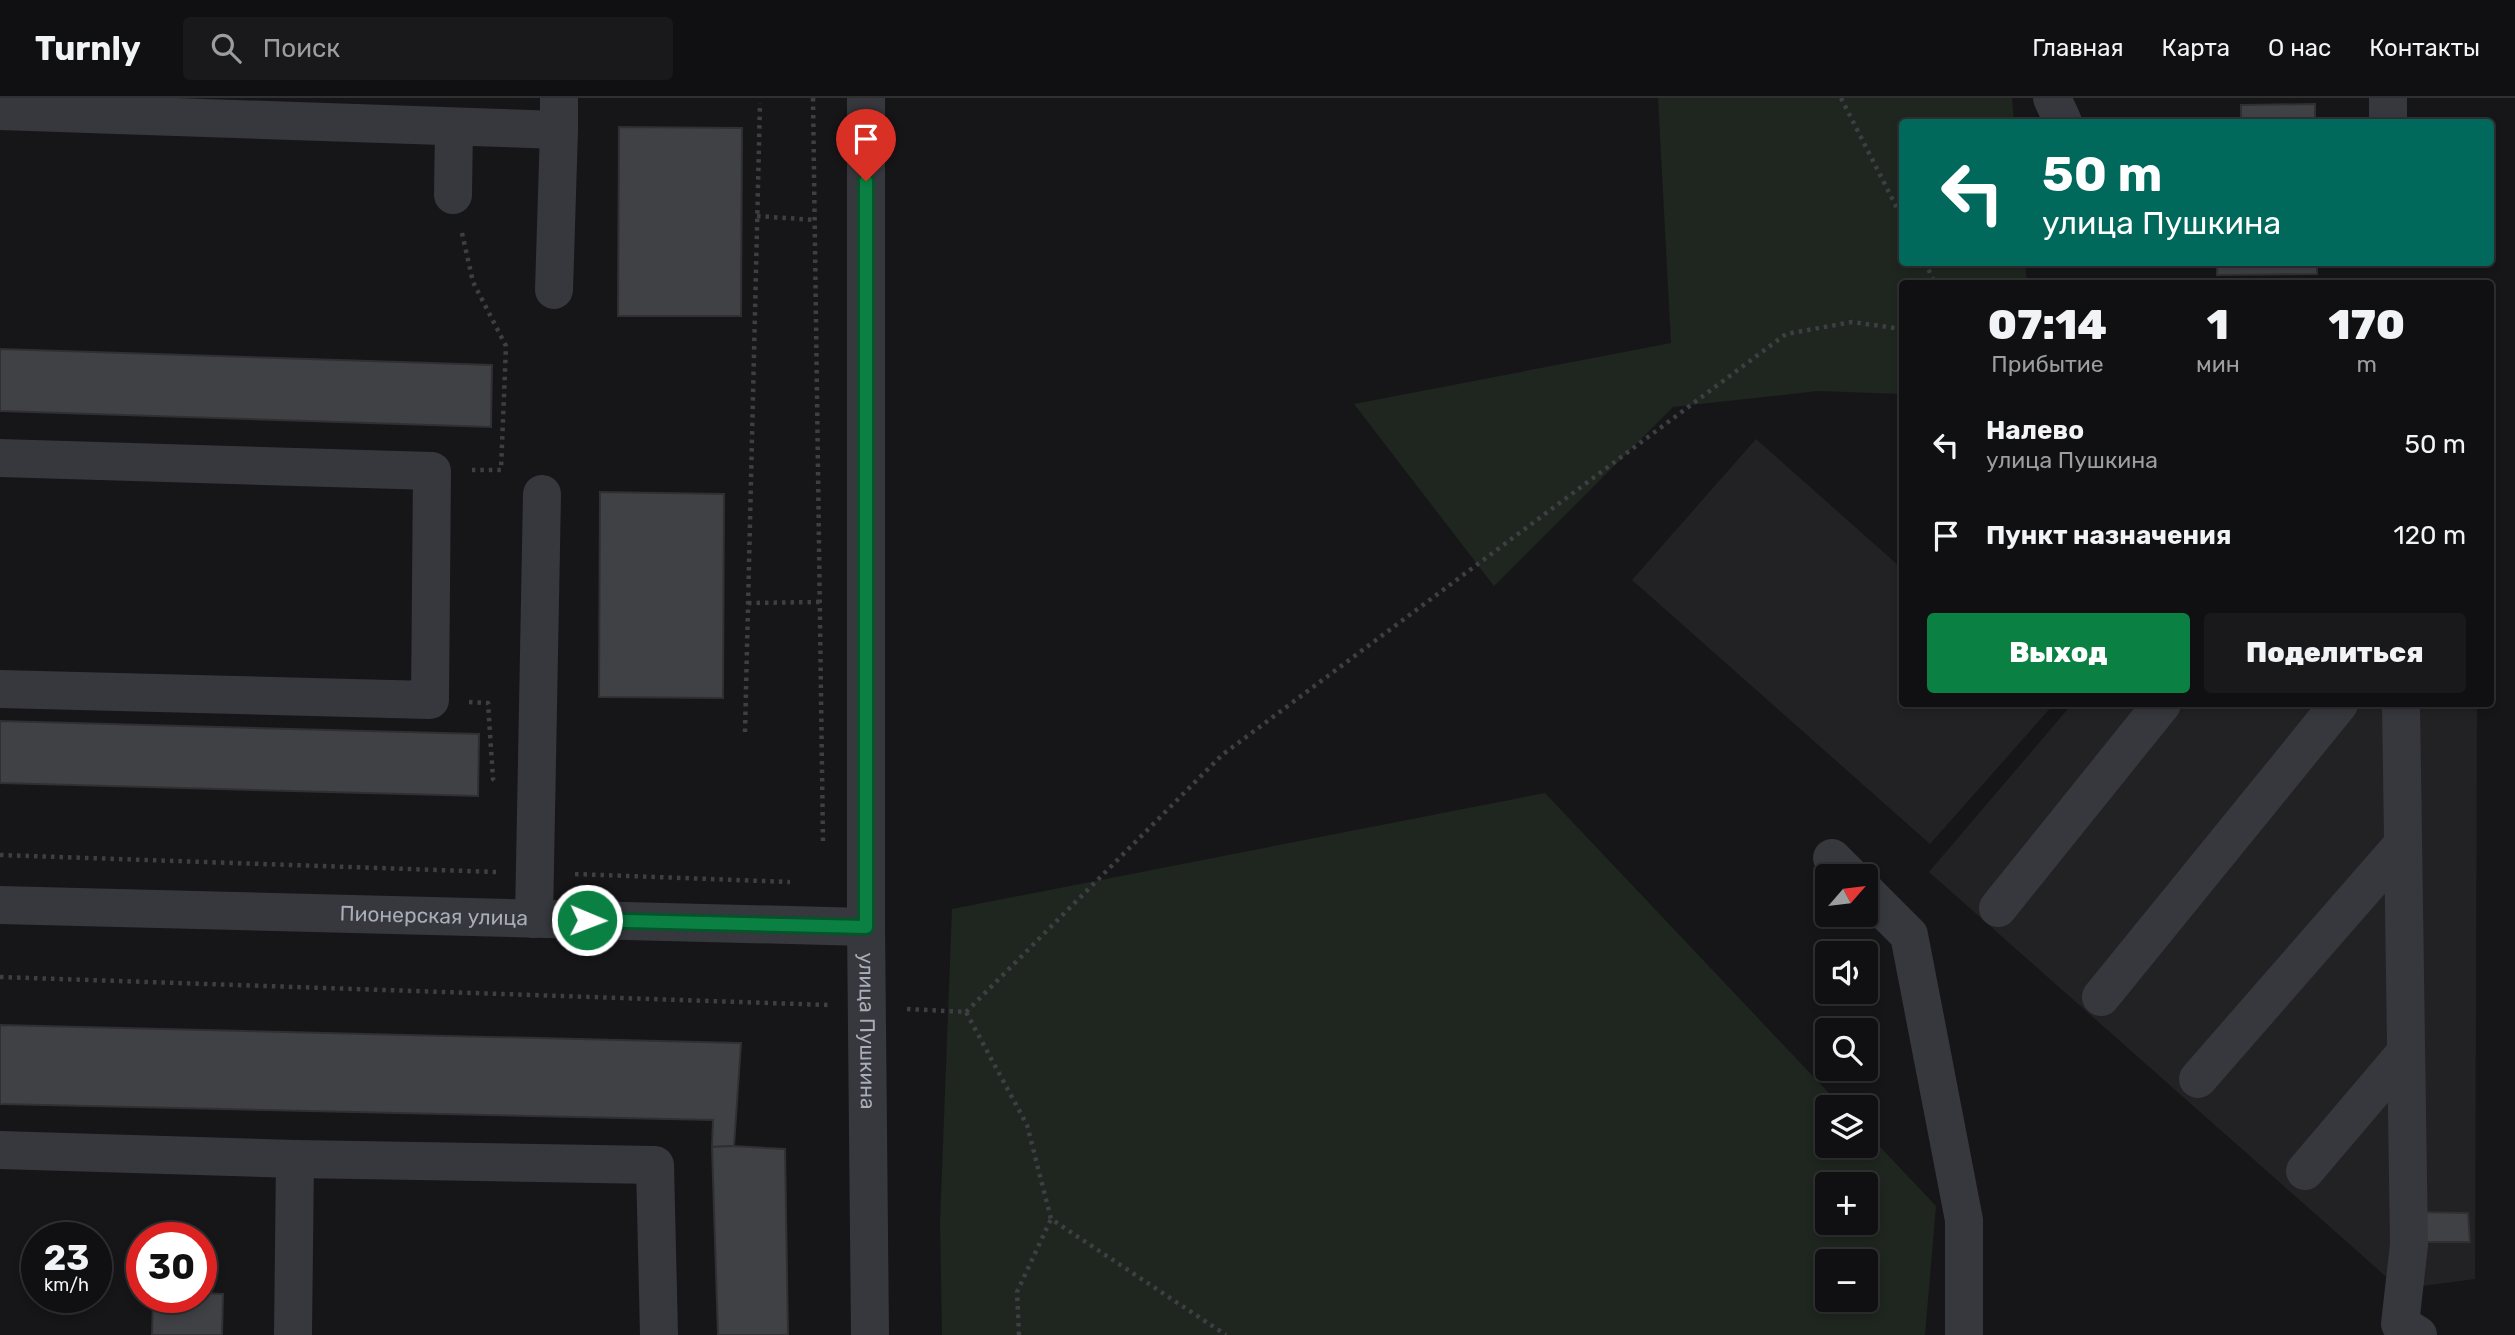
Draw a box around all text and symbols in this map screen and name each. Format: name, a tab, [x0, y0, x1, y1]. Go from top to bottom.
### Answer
search box	[183, 17, 673, 80]
text: Turnly	[35, 29, 141, 68]
icon: search	[207, 29, 245, 67]
text: Поиск	[263, 33, 340, 64]
text: Главная	[2032, 34, 2124, 62]
text: Карта	[2162, 34, 2230, 62]
text: О нас	[2268, 34, 2331, 62]
text: Контакты	[2369, 34, 2480, 62]
pin	[836, 109, 896, 181]
icon: arrive	[847, 120, 885, 158]
text: 50 m	[2042, 145, 2162, 203]
icon: left	[1927, 147, 2018, 238]
text: улица Пушкина	[2042, 204, 2281, 242]
text: 07:14	[1988, 300, 2107, 350]
text: 1	[2207, 300, 2229, 350]
text: 170	[2329, 300, 2405, 350]
text: Прибытие	[1991, 350, 2104, 378]
text: мин	[2196, 350, 2240, 378]
text: m	[2357, 350, 2377, 378]
text: Налево	[1986, 415, 2084, 446]
icon: left	[1927, 426, 1965, 464]
text: 50 m	[2405, 429, 2466, 460]
text: улица Пушкина	[1986, 446, 2158, 474]
icon: arrive	[1927, 517, 1965, 555]
text: Пункт назначения	[1986, 520, 2231, 551]
text: 120 m	[2394, 520, 2466, 551]
button: Выход	[1927, 613, 2190, 693]
button: Поделиться	[2204, 613, 2466, 693]
north arrow	[1815, 864, 1878, 928]
map controls	[1815, 864, 1878, 1312]
position arrow	[550, 883, 624, 957]
street label: Пионерская улица	[339, 901, 528, 930]
button: sound	[1815, 941, 1878, 1004]
street label: улица Пушкина	[854, 952, 881, 1110]
button: search	[1815, 1018, 1878, 1081]
button: layers	[1815, 1095, 1878, 1158]
button: +	[1815, 1172, 1878, 1235]
speed limit sign: 30	[126, 1222, 217, 1313]
text: 23	[44, 1237, 89, 1279]
button: −	[1815, 1249, 1878, 1312]
text: km/h	[44, 1274, 89, 1296]

